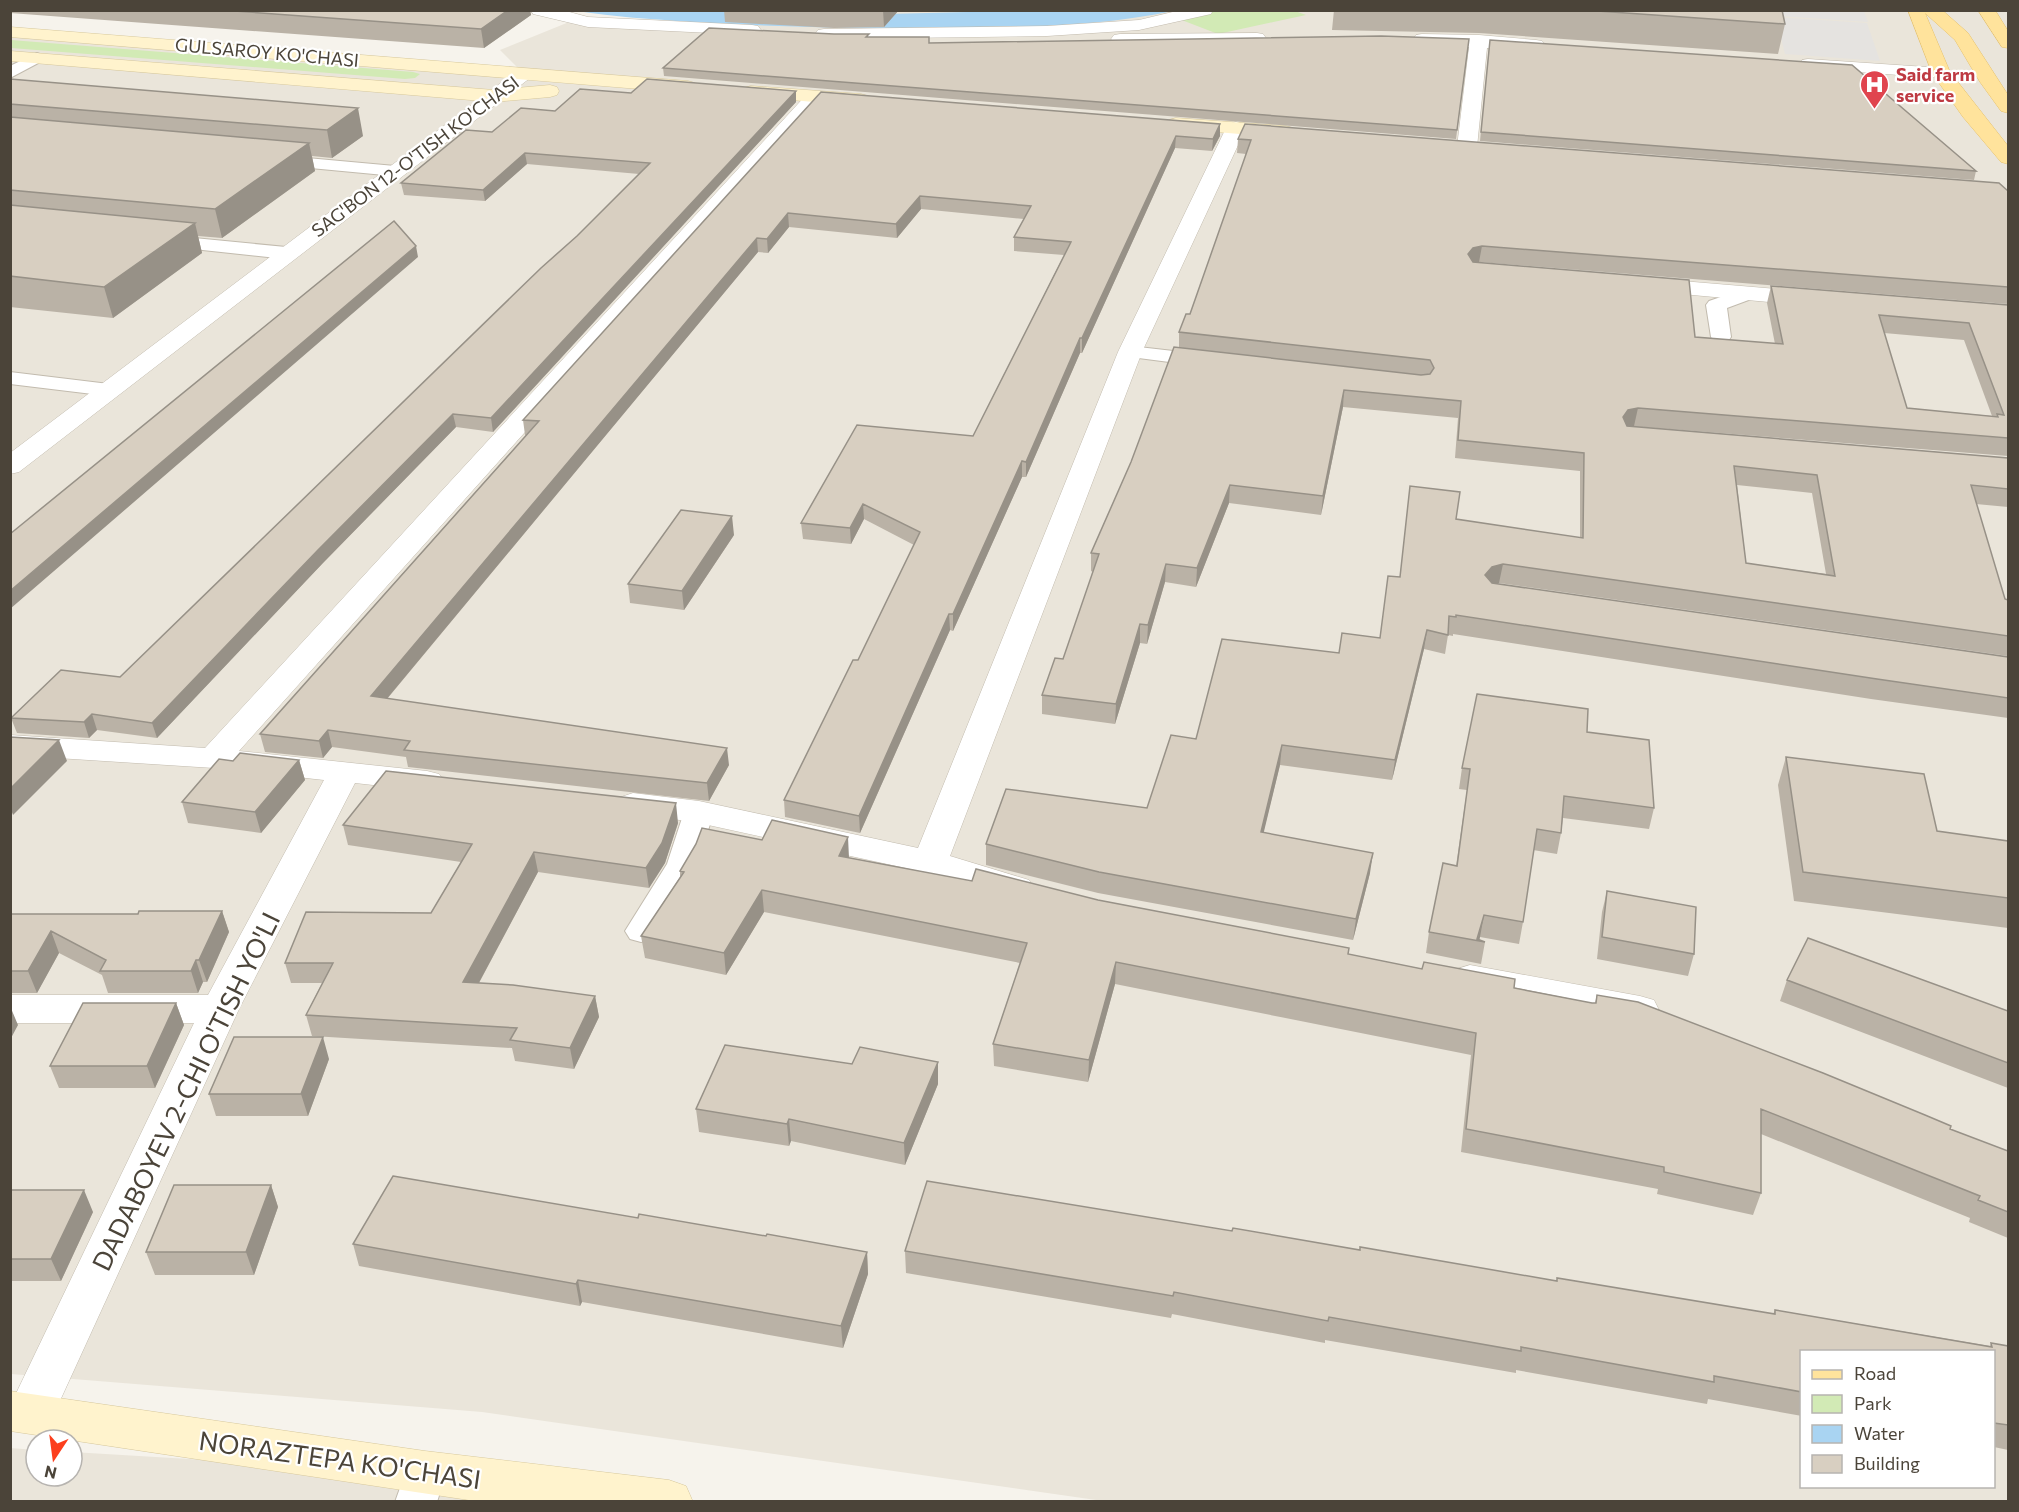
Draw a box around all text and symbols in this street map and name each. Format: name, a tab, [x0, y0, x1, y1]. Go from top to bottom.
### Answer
street label: GULSAROY KO'CHASI	[174, 33, 360, 71]
place label: Said farm service	[1896, 63, 1975, 106]
hospital icon: Said farm service	[1859, 68, 1891, 110]
street label: SAG'BON 12-O'TISH KO'CHASI	[307, 71, 523, 241]
street label: DADABOYEV 2-CHI O'TISH YO'LI	[85, 907, 285, 1275]
legend	[1800, 1350, 1995, 1488]
text: Road	[1854, 1362, 1896, 1384]
text: Park	[1854, 1392, 1892, 1414]
text: Water	[1854, 1422, 1905, 1444]
street label: NORAZTEPA KO'CHASI	[197, 1424, 483, 1494]
north arrow	[24, 1428, 84, 1488]
text: Building	[1854, 1452, 1920, 1474]
text: N	[43, 1462, 58, 1484]

